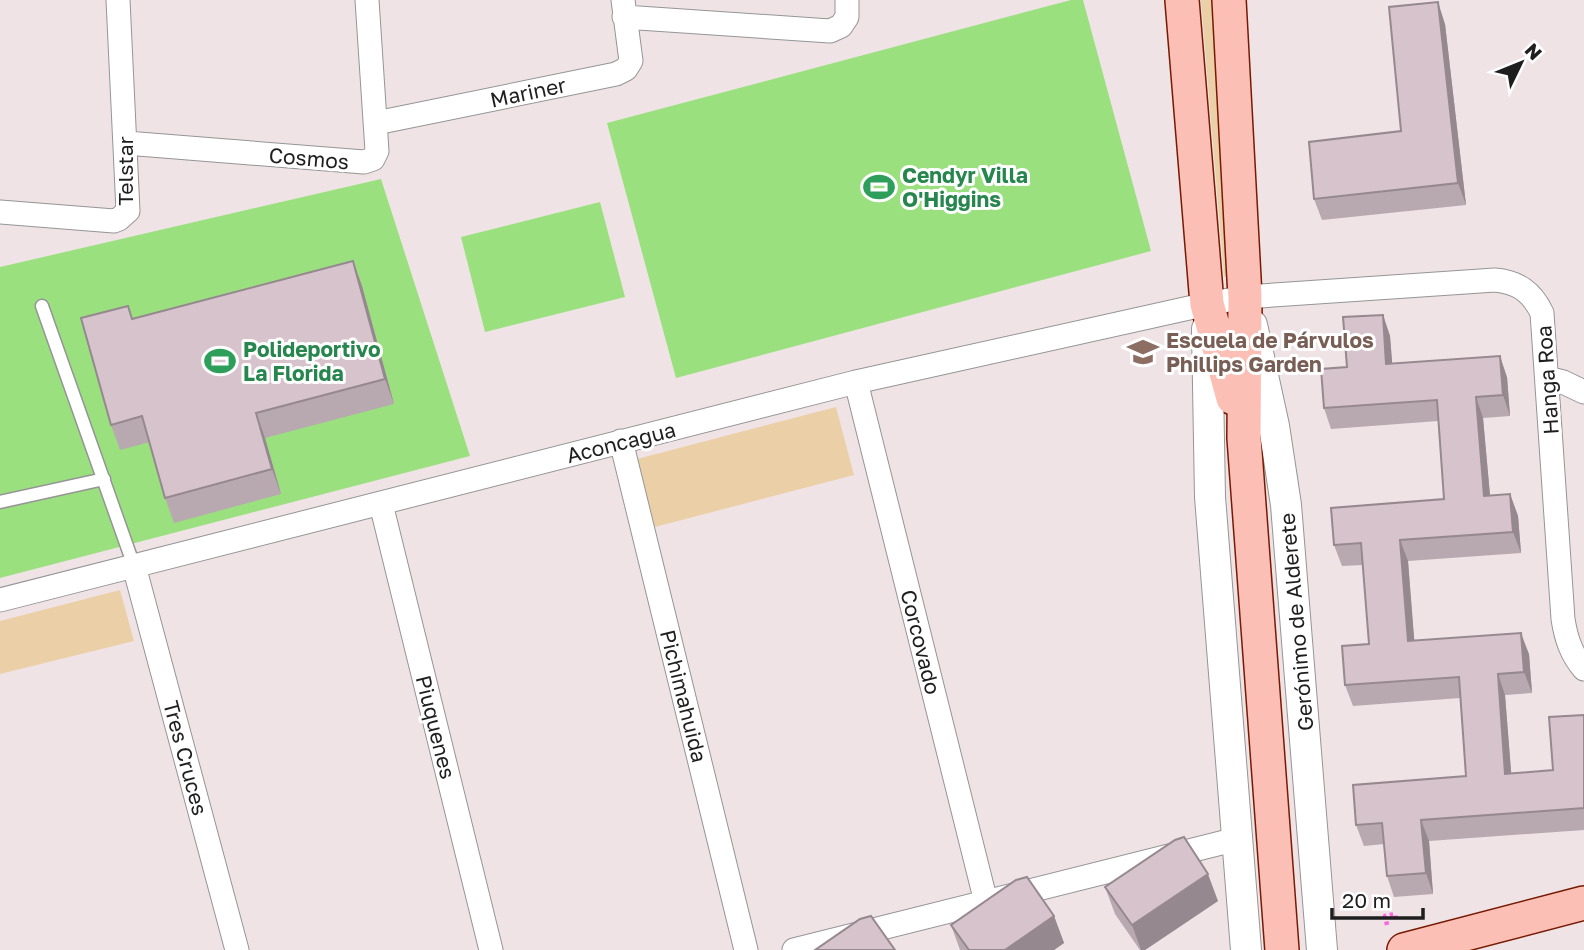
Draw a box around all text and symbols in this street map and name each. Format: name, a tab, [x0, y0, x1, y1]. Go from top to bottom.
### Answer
north arrow	[1486, 28, 1556, 98]
text: N	[1520, 38, 1547, 64]
street label: Mariner	[488, 71, 568, 113]
street label: Telstar	[112, 136, 138, 206]
street label: Cosmos	[268, 142, 350, 174]
place label: Cendyr Villa O'Higgins	[902, 162, 1028, 212]
sports icon: Cendyr Villa O'Higgins	[862, 170, 896, 204]
street label: Hanga Roa	[1530, 325, 1564, 435]
place label: Escuela de Párvulos Phillips Garden	[1166, 327, 1374, 377]
school or university icon: Escuela de Párvulos Phillips Garden	[1126, 335, 1160, 369]
place label: Polideportivo La Florida	[243, 336, 381, 386]
sports icon: Polideportivo La Florida	[203, 344, 237, 378]
street label: Aconcagua	[564, 416, 678, 468]
street label: Gerónimo de Alderete	[1274, 512, 1318, 732]
street label: Corcovado	[895, 587, 947, 697]
street label: Pichimahuida	[655, 627, 713, 765]
street label: Piuquenes	[411, 672, 461, 782]
street label: Tres Cruces	[158, 698, 214, 818]
scale bar	[1332, 876, 1423, 920]
text: 20 m	[1342, 887, 1391, 913]

